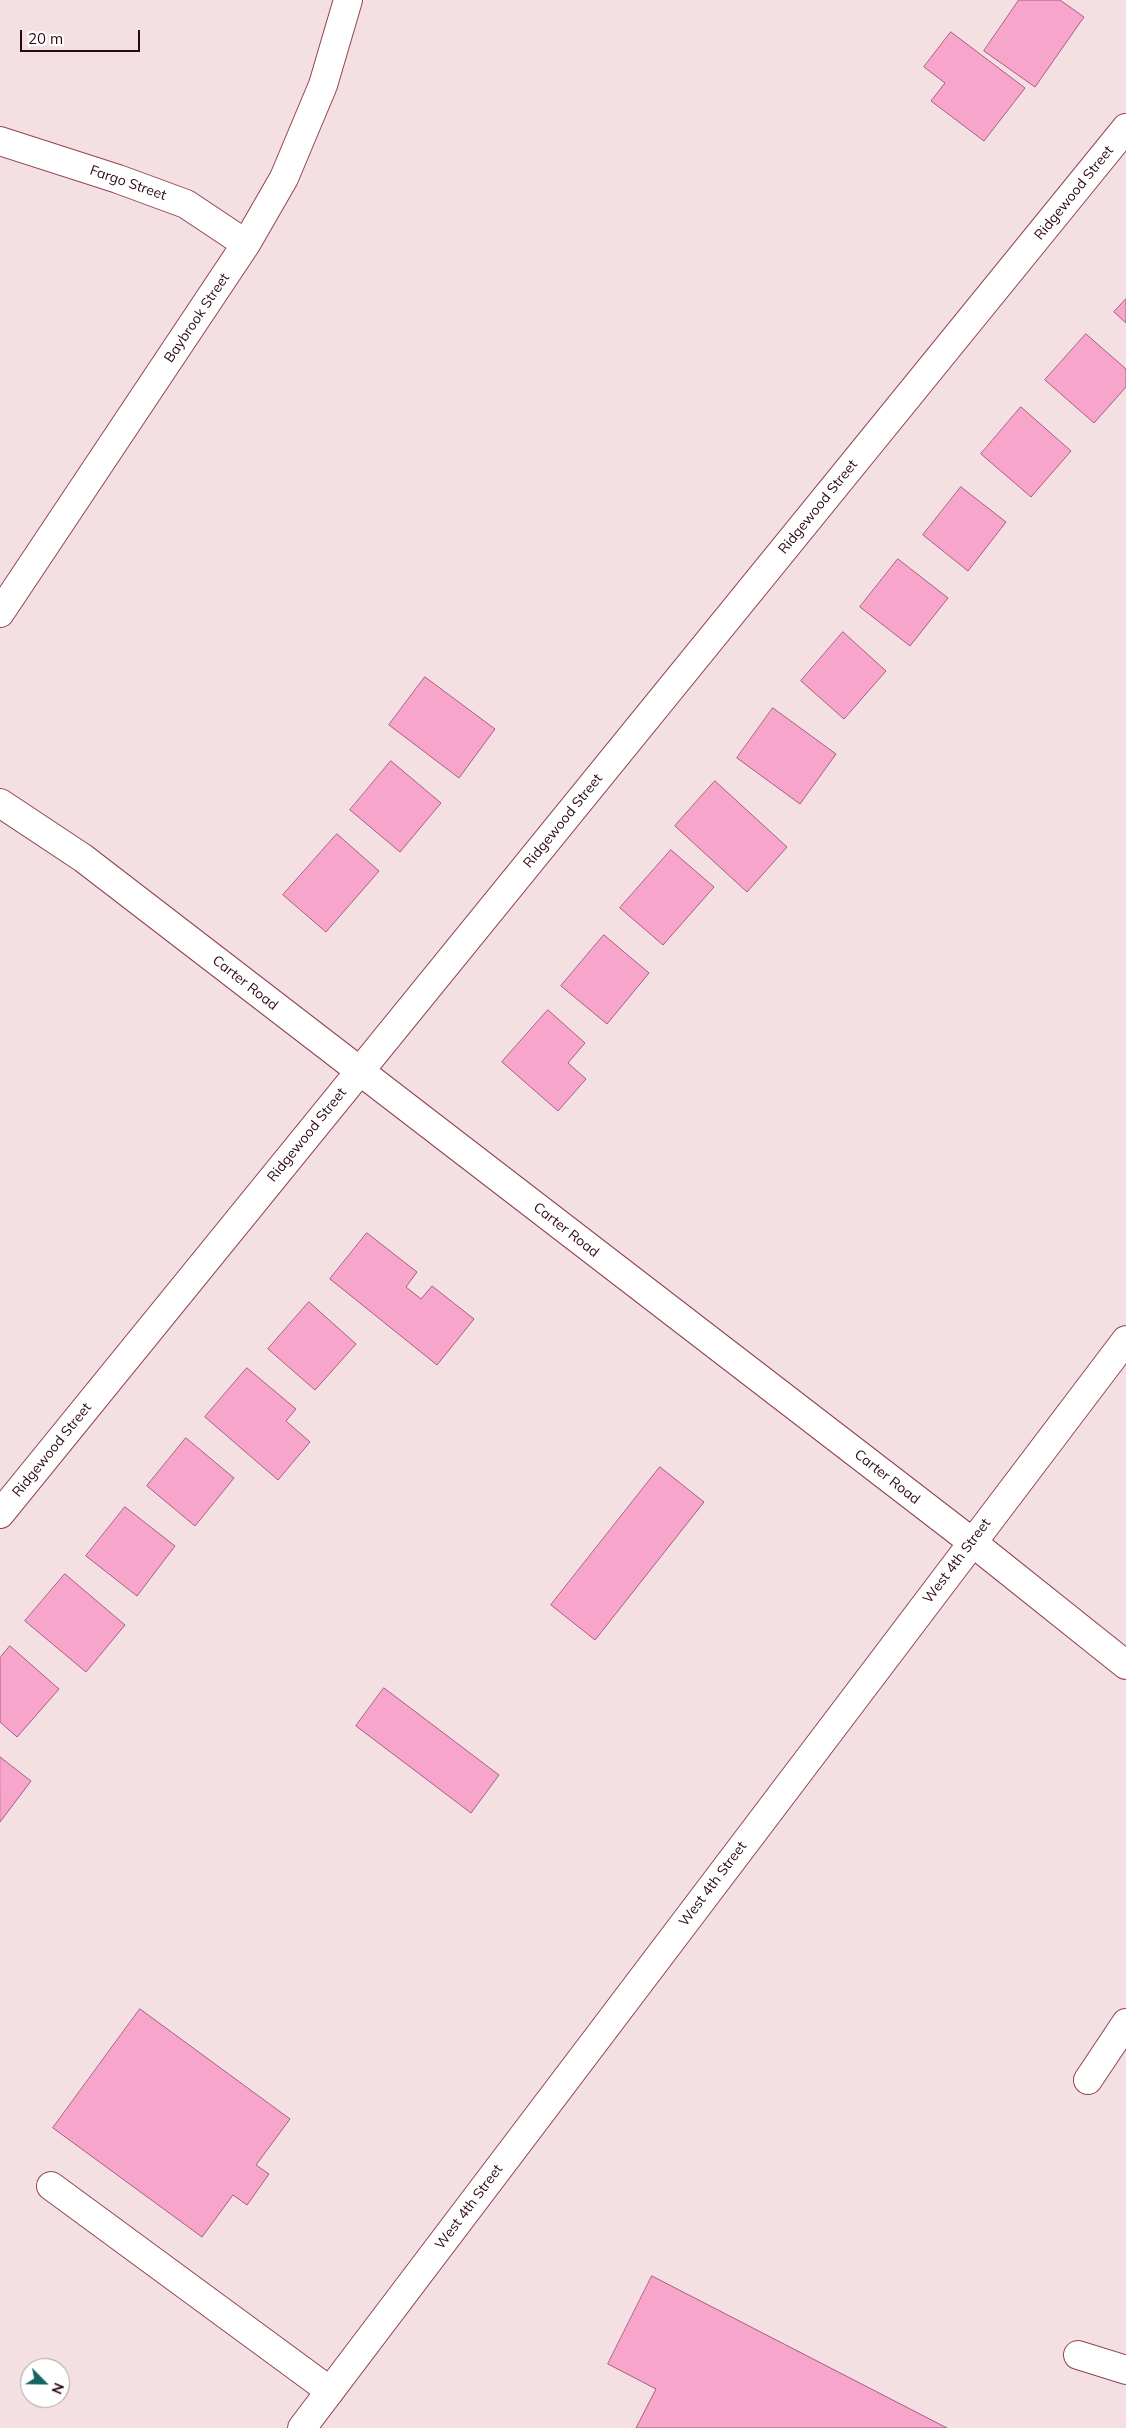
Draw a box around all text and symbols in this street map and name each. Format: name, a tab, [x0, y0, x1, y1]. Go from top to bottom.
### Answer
scale bar	[22, 20, 142, 52]
text: 20 m	[28, 29, 63, 48]
street label: Ridgewood Street	[1031, 143, 1117, 243]
street label: Fargo Street	[88, 162, 168, 204]
street label: Baybrook Street	[161, 270, 233, 366]
street label: Ridgewood Street	[775, 457, 861, 557]
street label: Ridgewood Street	[520, 771, 606, 871]
street label: Carter Road	[209, 952, 281, 1014]
street label: Ridgewood Street	[264, 1085, 350, 1185]
street label: Carter Road	[530, 1199, 602, 1261]
street label: Ridgewood Street	[9, 1400, 95, 1500]
street label: Carter Road	[851, 1446, 923, 1508]
street label: West 4th Street	[920, 1515, 994, 1607]
street label: West 4th Street	[676, 1838, 750, 1930]
street label: West 4th Street	[432, 2161, 506, 2253]
north arrow	[20, 2358, 70, 2408]
text: N	[48, 2380, 68, 2397]

